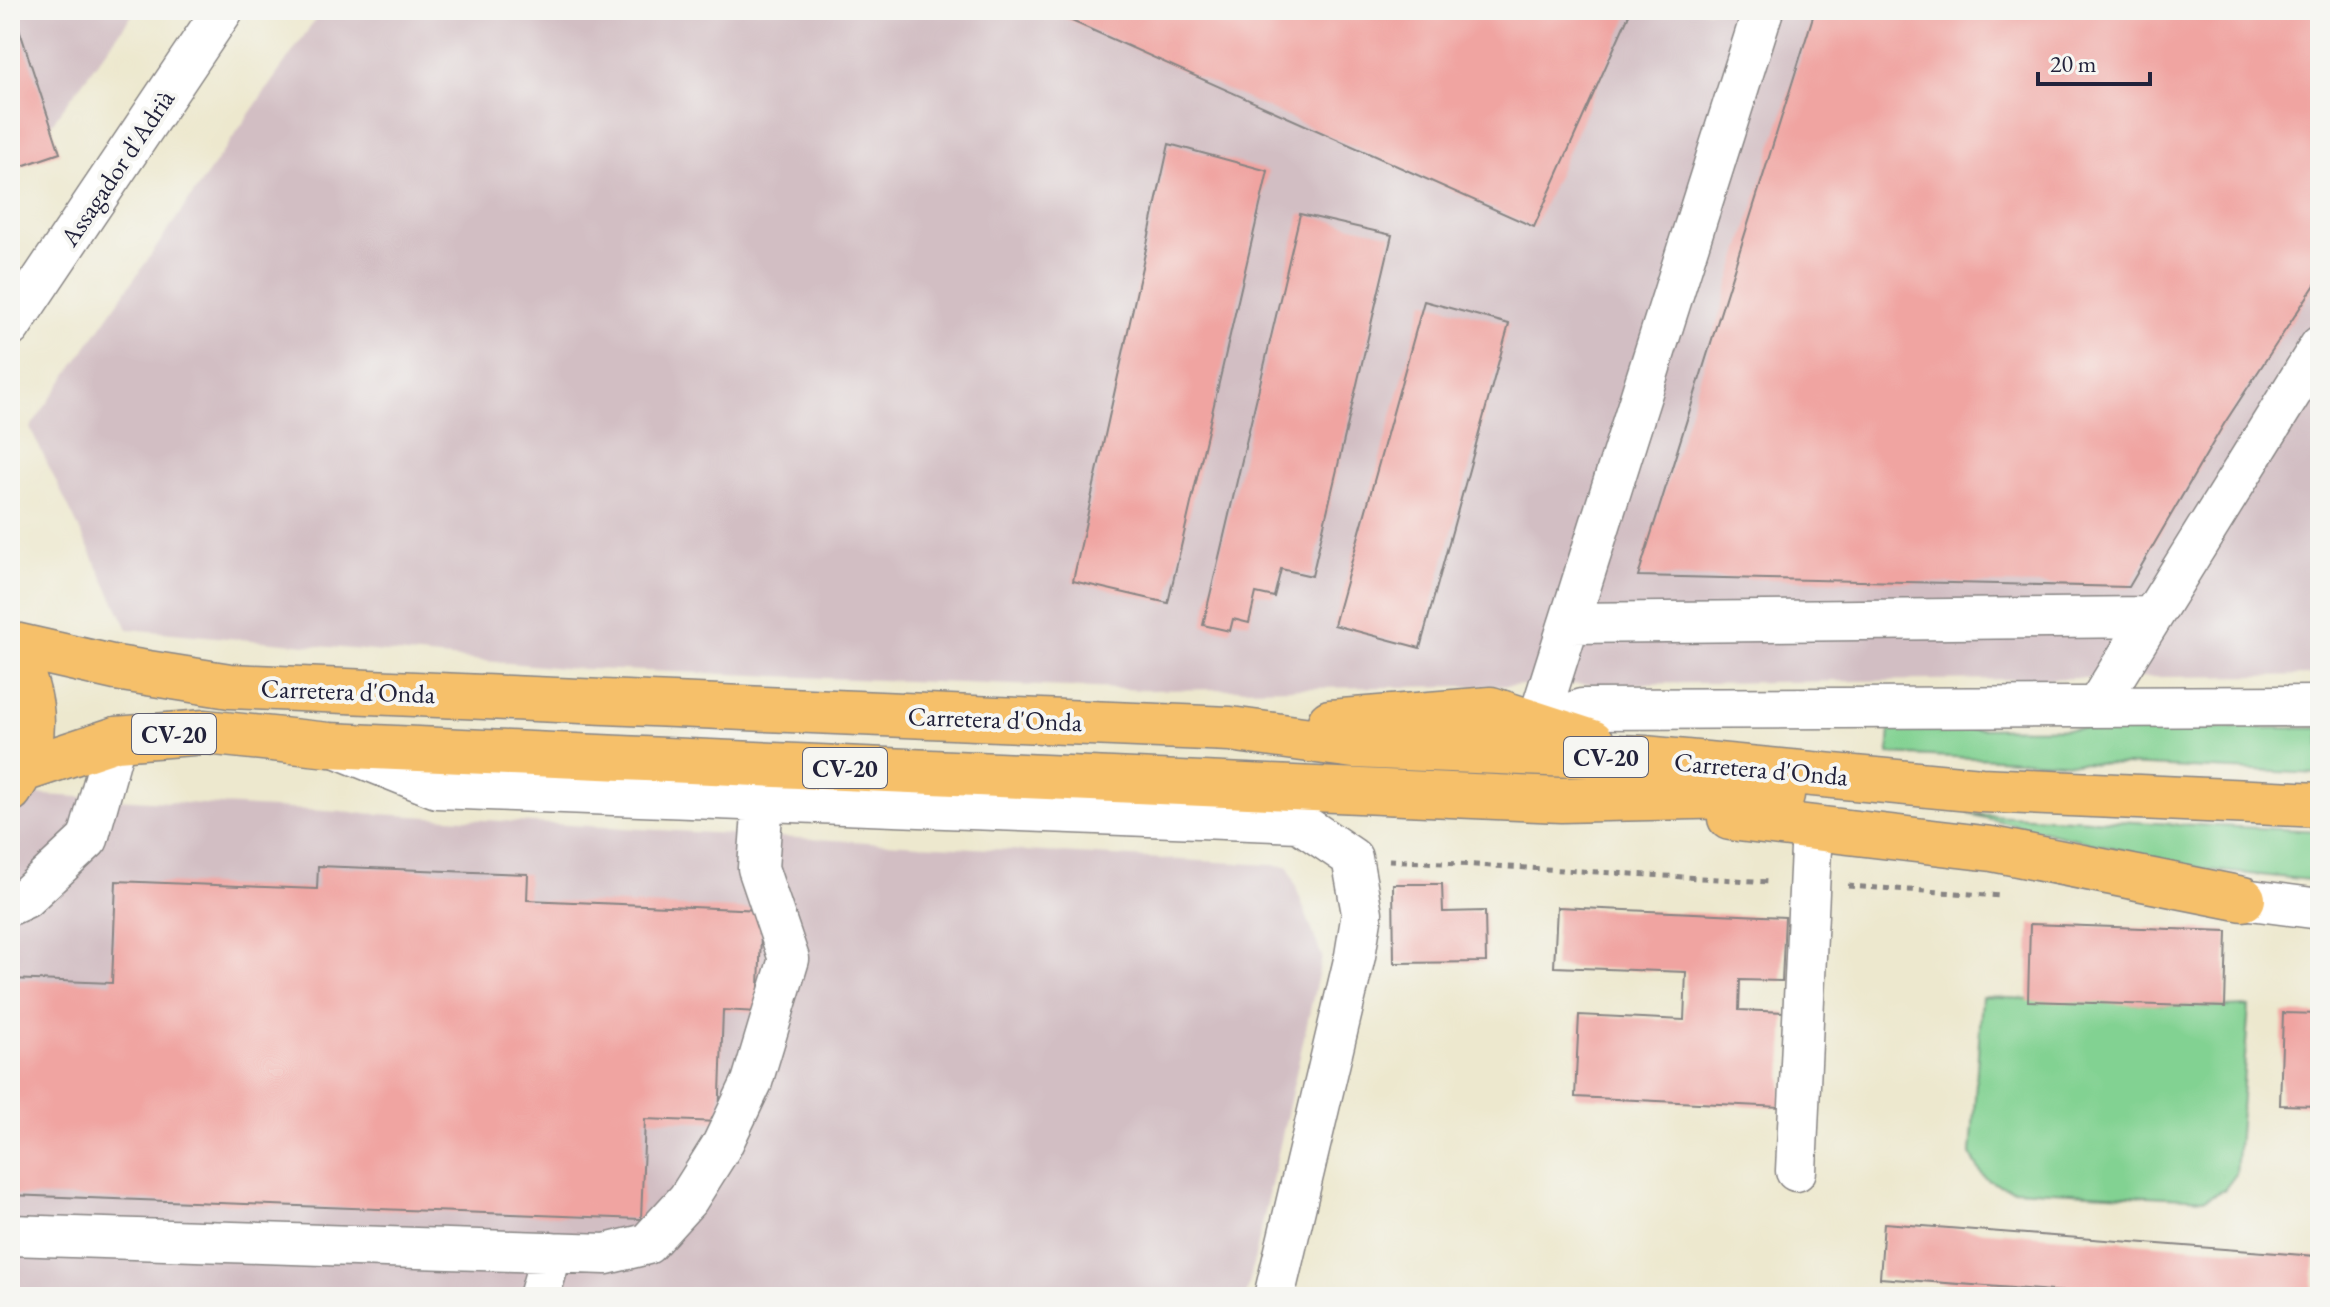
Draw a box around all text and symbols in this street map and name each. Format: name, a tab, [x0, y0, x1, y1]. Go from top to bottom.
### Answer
scale bar	[2038, 36, 2150, 86]
text: 20 m	[2050, 48, 2097, 79]
street label: Assagador d'Adrià	[52, 83, 182, 254]
street label: Carretera d'Onda	[260, 671, 436, 711]
street label: Carretera d'Onda	[907, 699, 1083, 739]
road number: CV-20	[132, 714, 216, 754]
road number: CV-20	[1564, 737, 1648, 777]
street label: Carretera d'Onda	[1673, 744, 1850, 794]
road number: CV-20	[803, 748, 887, 788]

